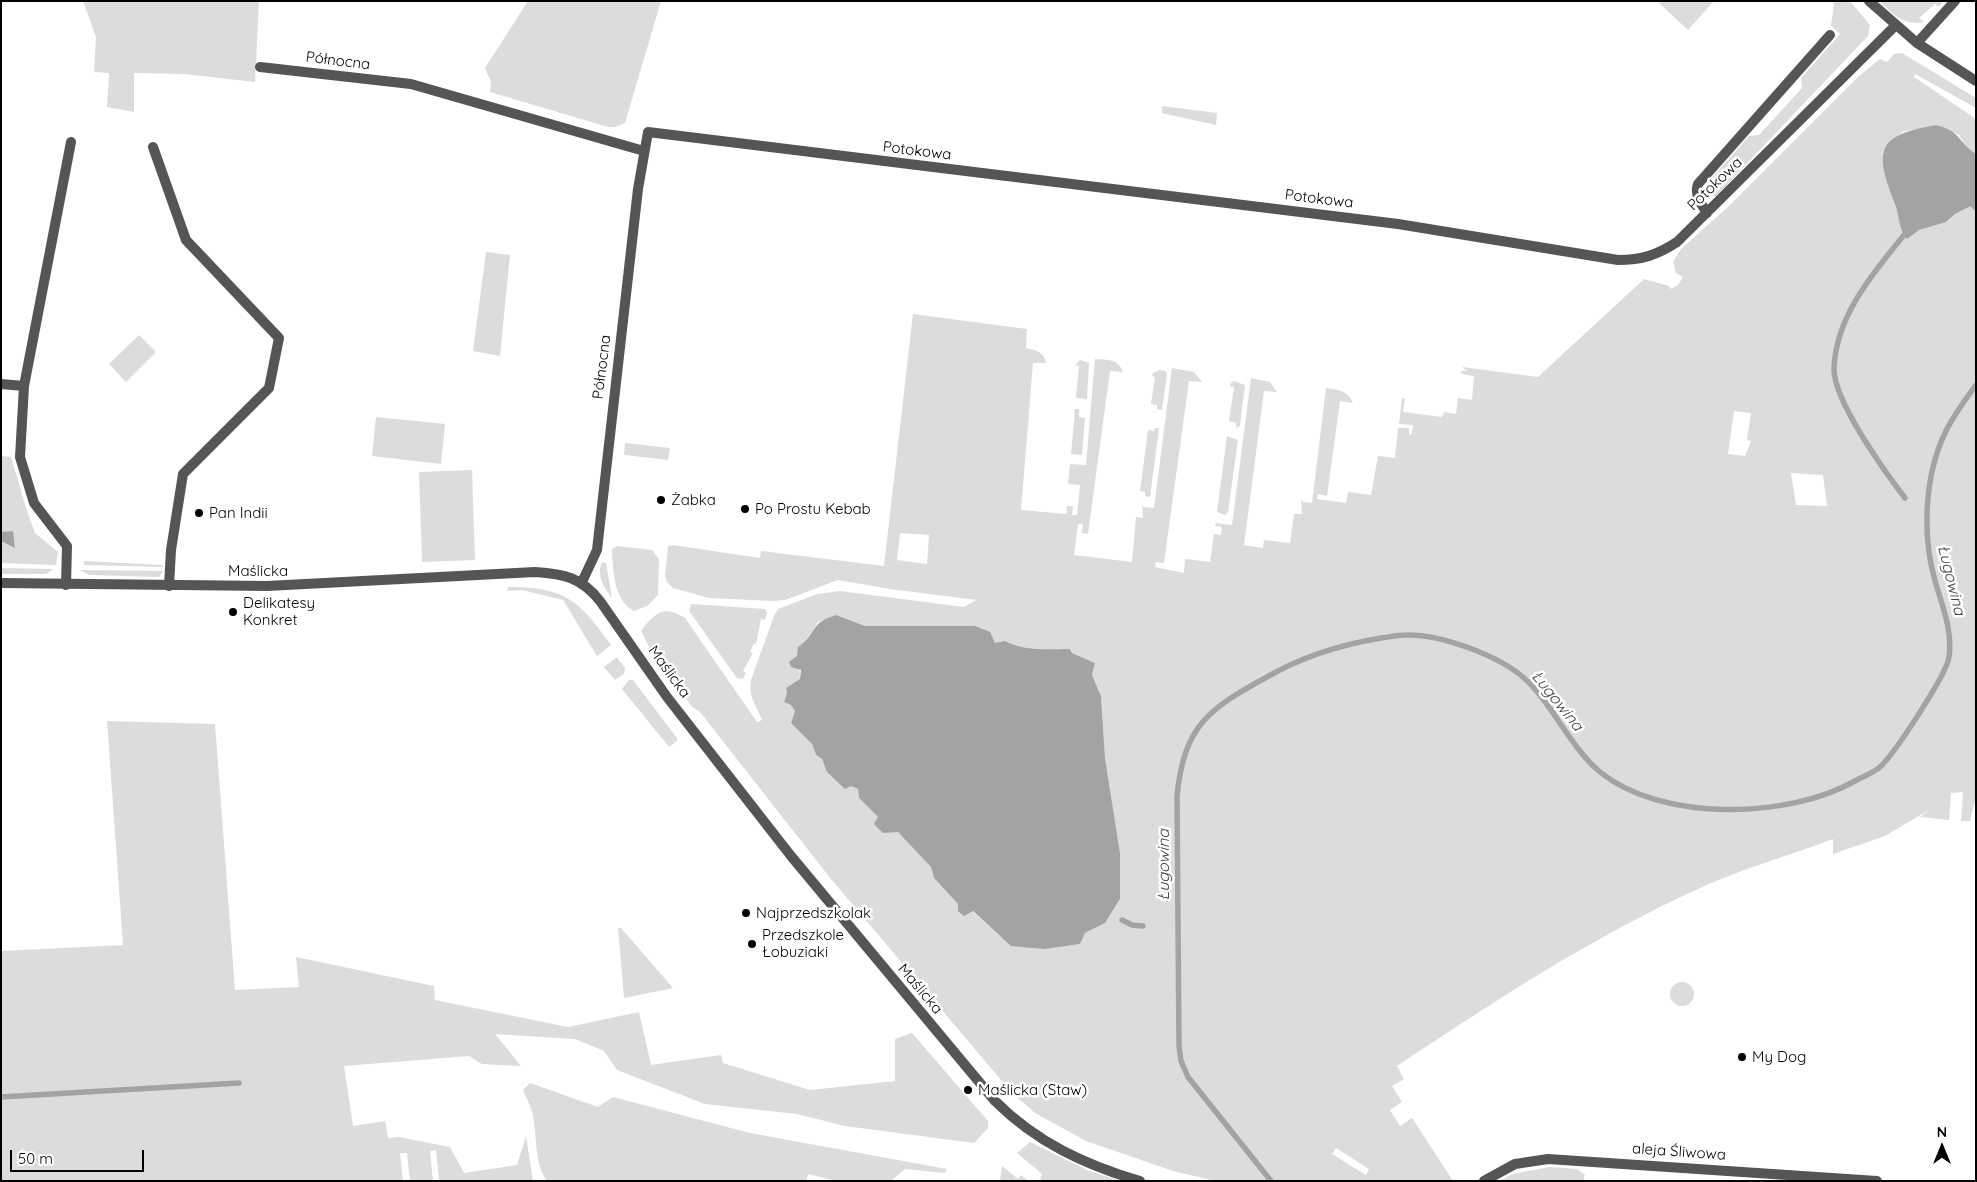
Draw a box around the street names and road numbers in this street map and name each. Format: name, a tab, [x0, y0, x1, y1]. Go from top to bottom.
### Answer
street label: Północna	[305, 48, 371, 74]
street label: Potokowa	[882, 138, 952, 164]
street label: Potokowa	[1684, 154, 1746, 214]
street label: Potokowa	[1284, 186, 1354, 212]
street label: Północna	[589, 334, 615, 400]
street label: Maślicka	[228, 562, 288, 580]
street label: Maślicka	[644, 642, 694, 702]
street label: Maślicka	[894, 960, 946, 1018]
street label: aleja Śliwowa	[1632, 1140, 1726, 1164]

